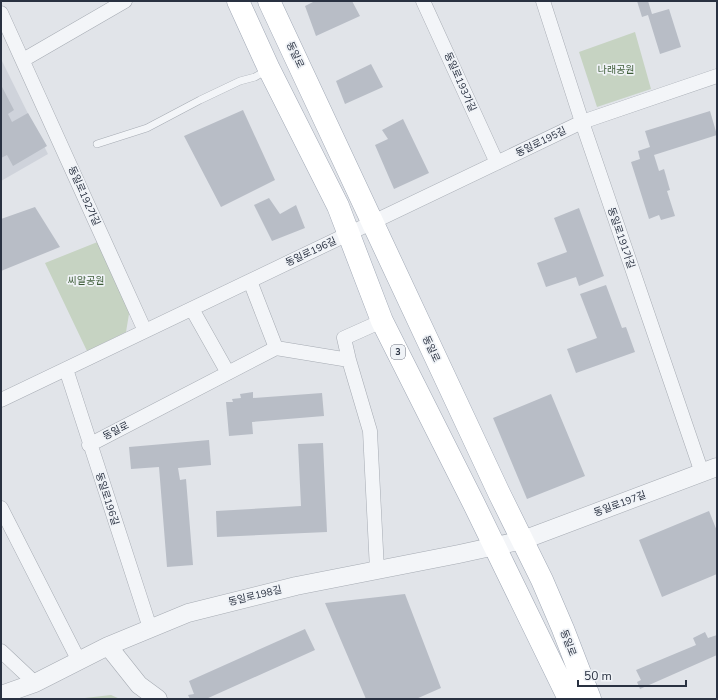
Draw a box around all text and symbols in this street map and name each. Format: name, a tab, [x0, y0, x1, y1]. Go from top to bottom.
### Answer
street label: 동일로	[283, 40, 307, 70]
street label: 동일로193가길	[441, 50, 479, 114]
park label: 나래공원	[598, 63, 634, 77]
street label: 동일로195길	[513, 124, 569, 160]
street label: 동일로192가길	[65, 164, 103, 228]
street label: 동일로191가길	[604, 205, 638, 271]
street label: 동일로196길	[283, 234, 339, 270]
park label: 씨알공원	[68, 274, 104, 288]
street label: 동일로	[419, 334, 443, 364]
road number: 3	[391, 345, 405, 359]
street label: 동일로	[101, 418, 131, 444]
street label: 동일로196길	[92, 471, 122, 527]
street label: 동일로197길	[592, 488, 648, 520]
street label: 동일로198길	[227, 583, 283, 609]
street label: 동일로	[557, 628, 579, 658]
scale bar	[578, 662, 686, 688]
text: 50 m	[584, 668, 612, 684]

